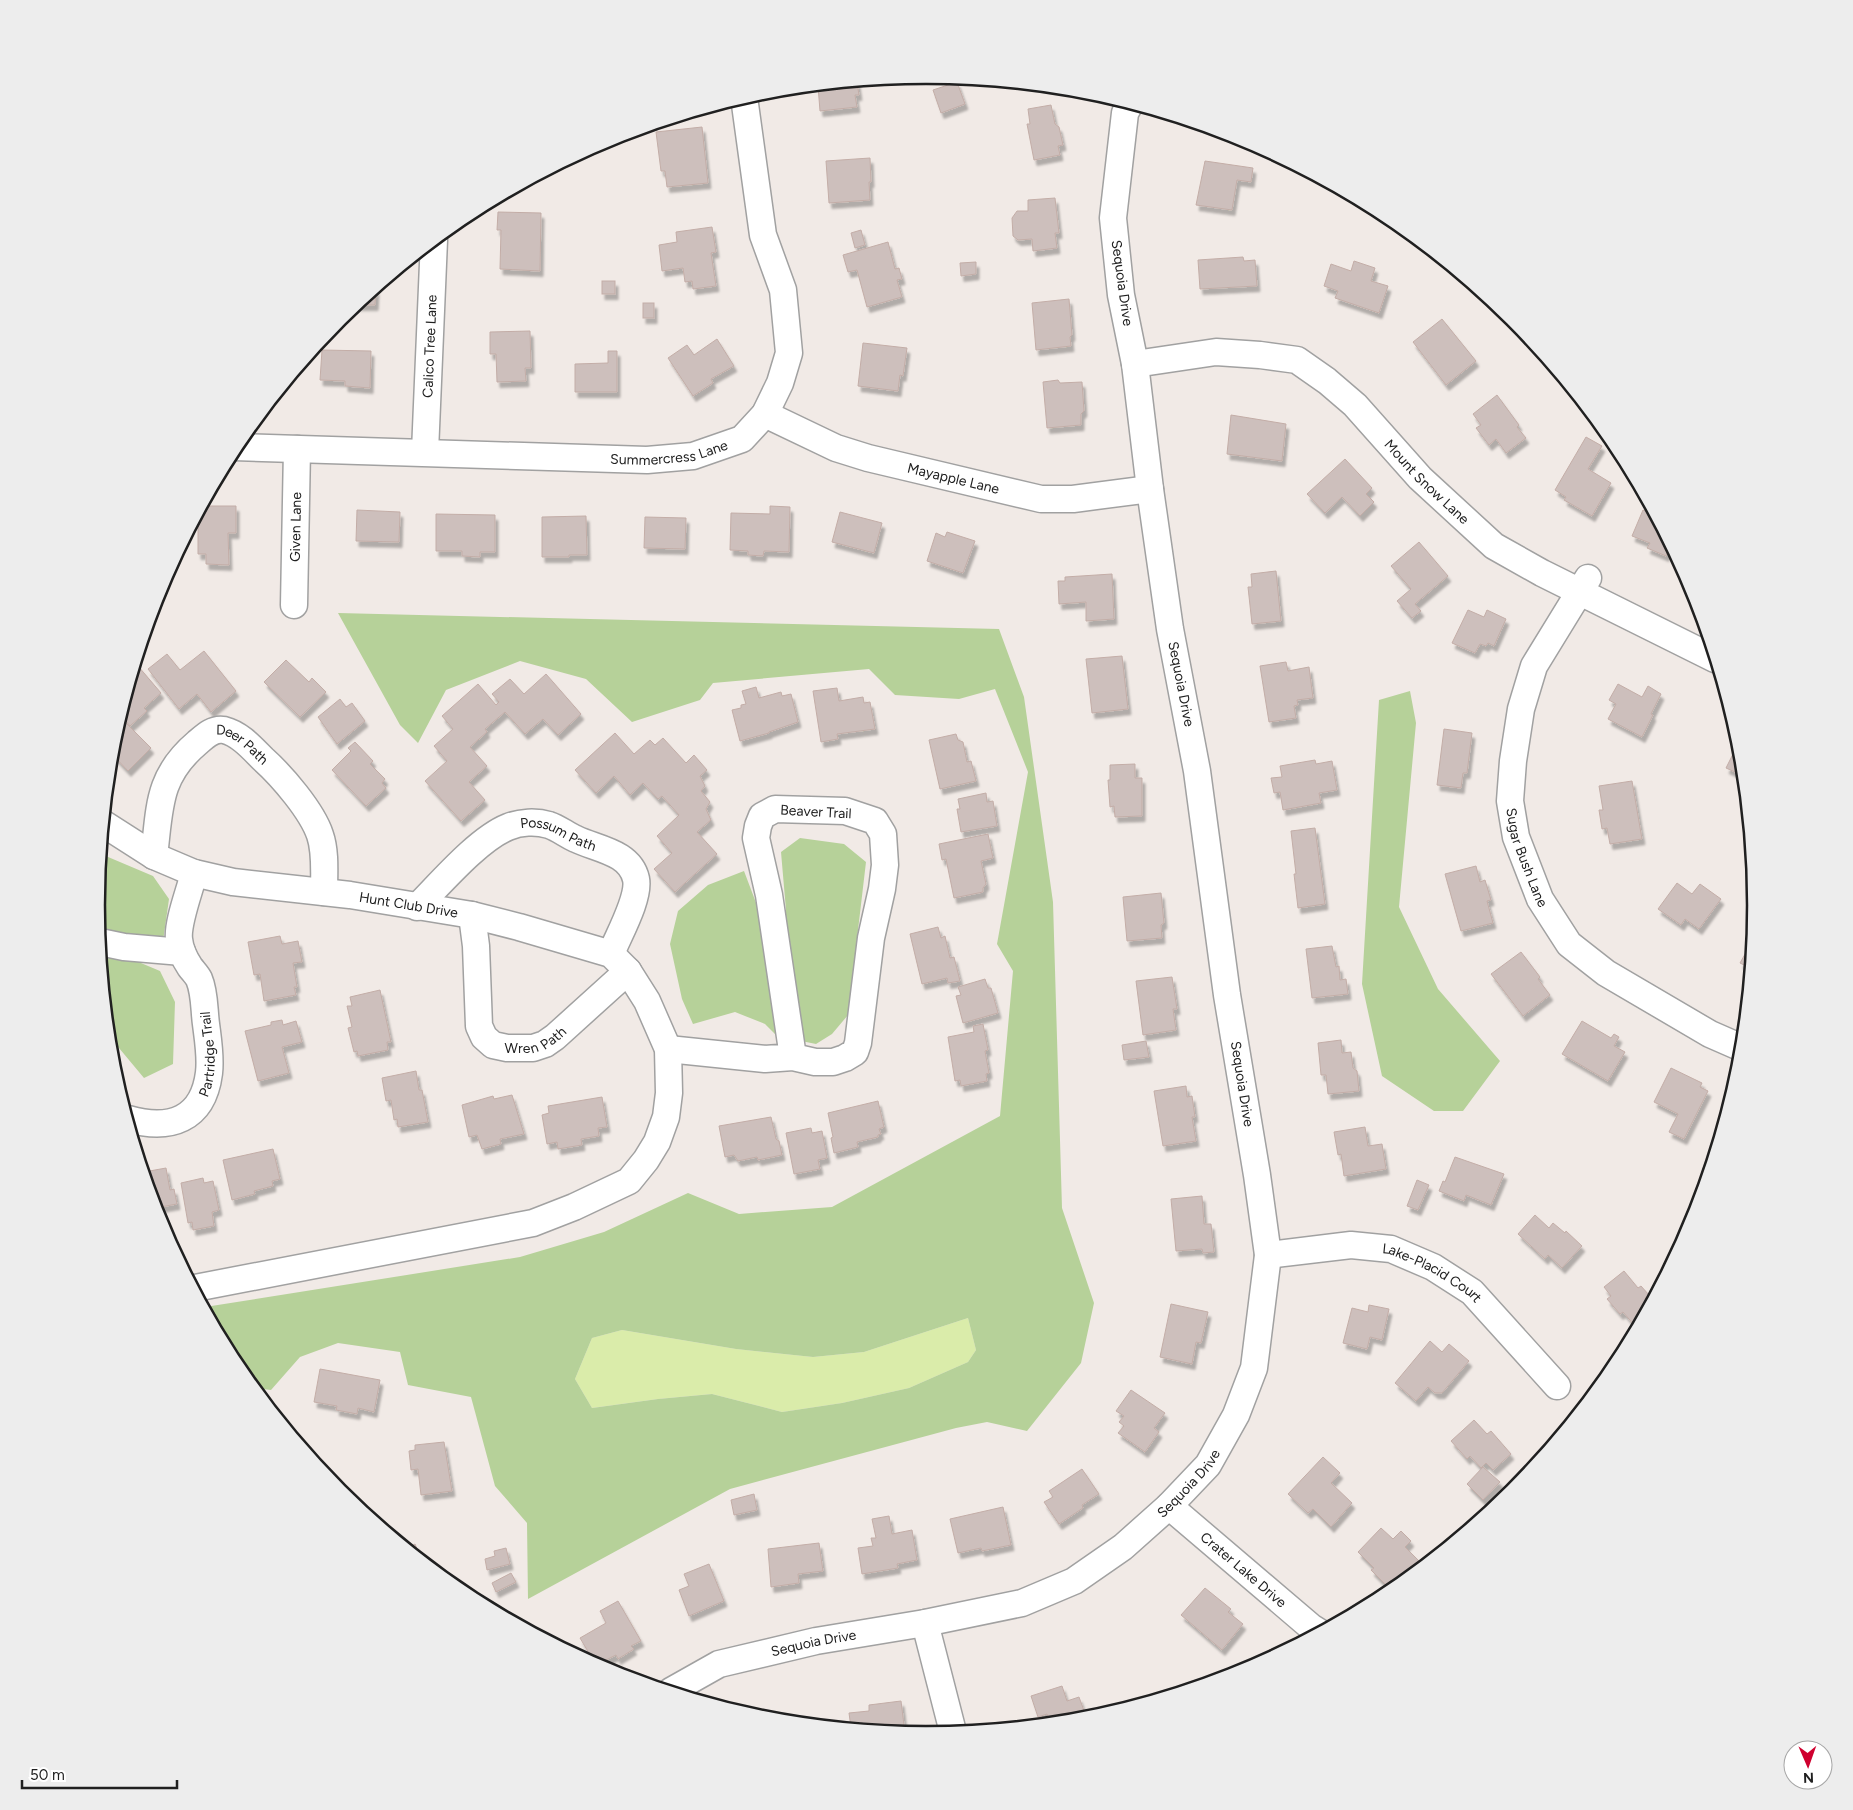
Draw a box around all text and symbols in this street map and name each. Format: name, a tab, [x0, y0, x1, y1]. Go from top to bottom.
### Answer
street label: Sequoia Drive	[1108, 239, 1136, 327]
street label: Calico Tree Lane	[419, 294, 440, 398]
street label: Summercress Lane	[610, 436, 730, 469]
street label: Mount Snow Lane	[1381, 436, 1473, 528]
street label: Mayapple Lane	[906, 459, 1001, 497]
street label: Given Lane	[286, 492, 305, 562]
street label: Sequoia Drive	[1164, 640, 1198, 728]
street label: Deer Path	[216, 721, 272, 768]
street label: Beaver Trail	[780, 802, 852, 822]
street label: Sugar Bush Lane	[1503, 807, 1552, 911]
street label: Possum Path	[519, 814, 599, 855]
street label: Hunt Club Drive	[358, 888, 460, 921]
street label: Partridge Trail	[195, 1011, 218, 1099]
street label: Wren Path	[505, 1022, 570, 1057]
street label: Sequoia Drive	[1227, 1040, 1257, 1128]
street label: Lake-Placid Court	[1382, 1240, 1486, 1306]
street label: Sequoia Drive	[1153, 1446, 1224, 1521]
street label: Crater Lake Drive	[1197, 1528, 1290, 1611]
street label: Sequoia Drive	[769, 1626, 858, 1660]
north arrow	[1783, 1740, 1833, 1790]
scale bar	[22, 1758, 178, 1790]
text: 50 m	[30, 1766, 65, 1784]
text: N	[1803, 1769, 1814, 1786]

